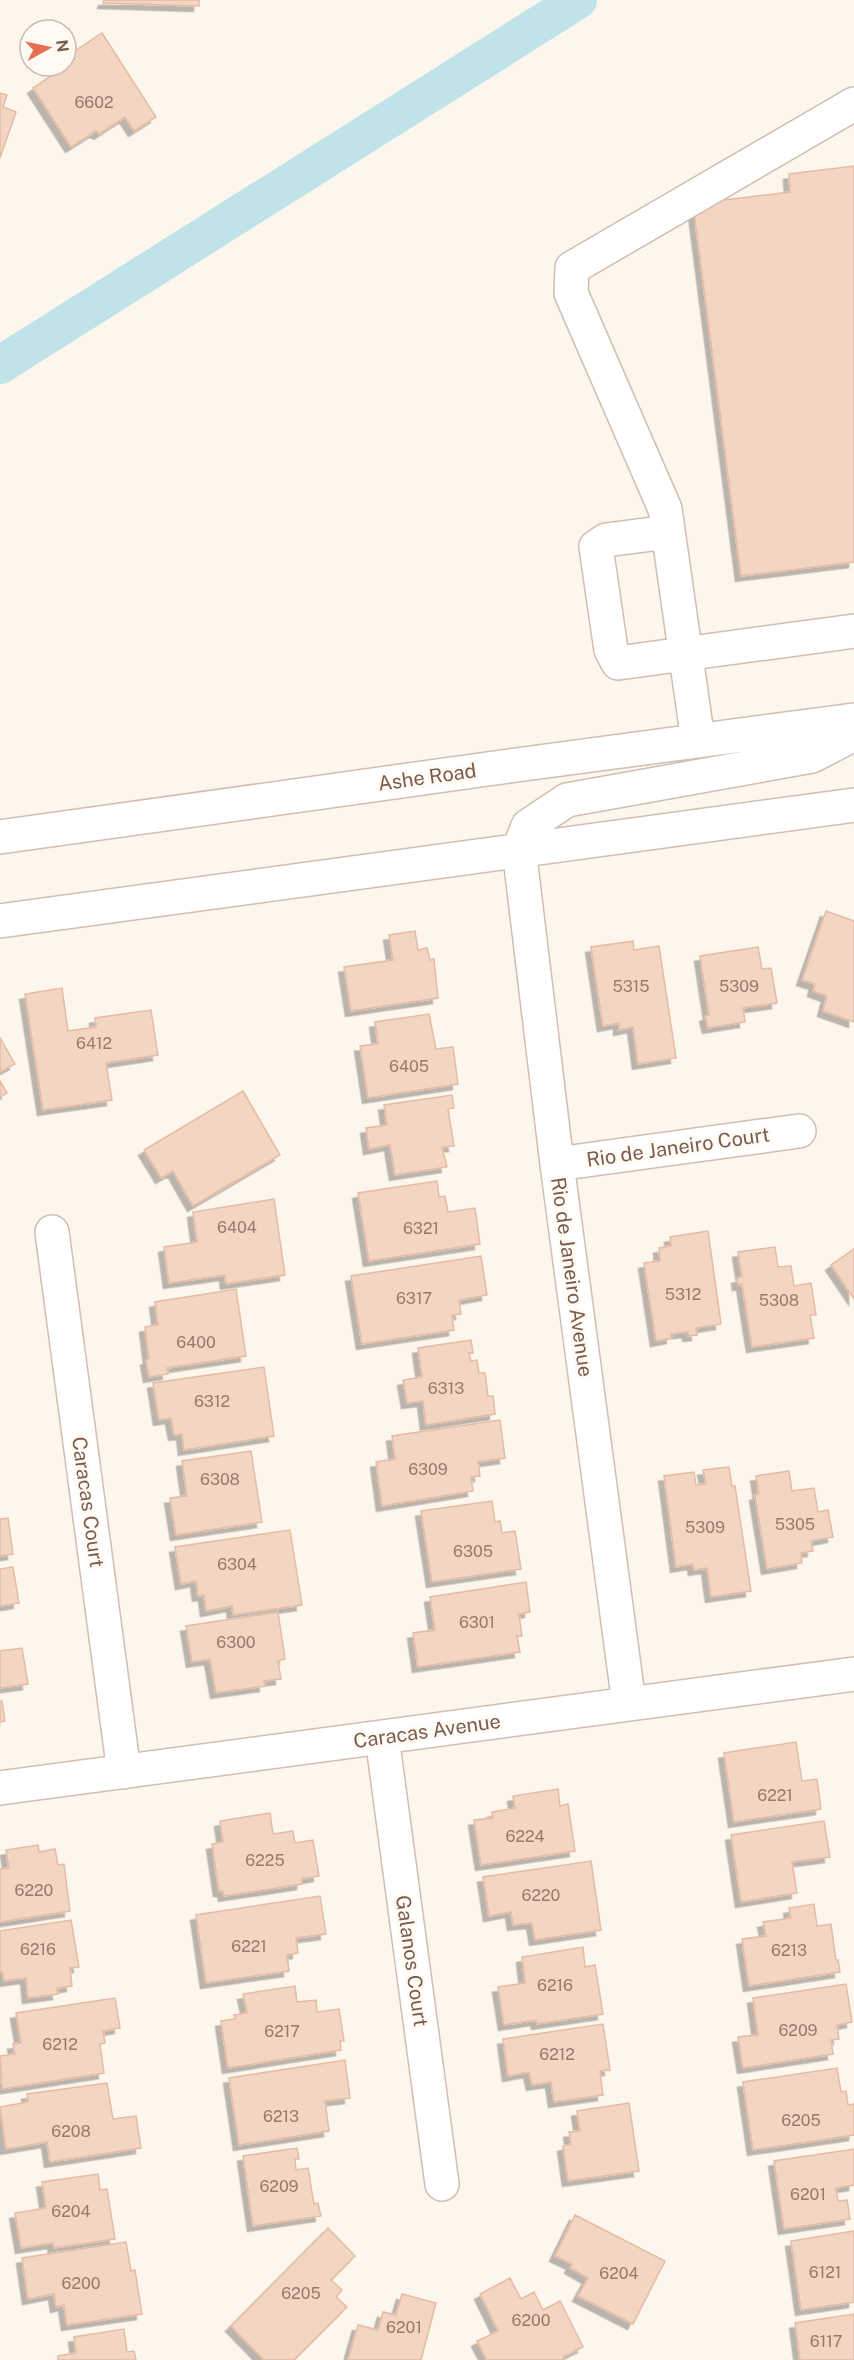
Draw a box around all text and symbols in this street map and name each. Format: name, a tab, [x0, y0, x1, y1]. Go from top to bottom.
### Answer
north arrow	[18, 18, 78, 78]
text: N	[52, 38, 73, 54]
house number: 6602	[74, 93, 114, 112]
street label: Ashe Road	[376, 758, 478, 796]
house number: 5315	[612, 977, 650, 996]
house number: 5309	[719, 977, 759, 996]
house number: 6412	[76, 1034, 112, 1053]
house number: 6405	[389, 1057, 429, 1076]
street label: Rio de Janeiro Court	[585, 1122, 771, 1172]
street label: Rio de Janeiro Avenue	[546, 1176, 598, 1378]
house number: 6404	[217, 1218, 257, 1237]
house number: 6321	[403, 1219, 439, 1238]
house number: 5312	[665, 1285, 701, 1304]
house number: 6317	[396, 1289, 432, 1308]
house number: 5308	[759, 1291, 799, 1310]
house number: 6400	[176, 1333, 216, 1352]
house number: 6313	[428, 1379, 464, 1398]
house number: 6312	[194, 1392, 230, 1411]
street label: Caracas Court	[67, 1435, 109, 1569]
house number: 6309	[408, 1460, 448, 1479]
house number: 6308	[200, 1470, 240, 1489]
house number: 5305	[775, 1515, 815, 1534]
house number: 5309	[685, 1518, 725, 1537]
house number: 6305	[453, 1542, 493, 1561]
house number: 6304	[217, 1555, 257, 1574]
house number: 6301	[459, 1613, 495, 1632]
house number: 6300	[216, 1633, 256, 1652]
street label: Caracas Avenue	[352, 1709, 502, 1753]
house number: 6221	[757, 1786, 793, 1805]
house number: 6224	[505, 1827, 545, 1846]
house number: 6225	[245, 1851, 285, 1870]
house number: 6220	[15, 1881, 54, 1900]
house number: 6220	[522, 1886, 561, 1905]
street label: Galanos Court	[391, 1894, 433, 2028]
house number: 6221	[231, 1937, 267, 1956]
house number: 6216	[20, 1940, 56, 1959]
house number: 6213	[771, 1941, 807, 1960]
house number: 6216	[537, 1976, 573, 1995]
house number: 6209	[778, 2021, 818, 2040]
house number: 6217	[264, 2022, 300, 2041]
house number: 6212	[42, 2035, 78, 2054]
house number: 6212	[539, 2045, 575, 2064]
house number: 6213	[263, 2107, 299, 2126]
house number: 6205	[781, 2111, 821, 2130]
house number: 6208	[51, 2122, 91, 2141]
house number: 6209	[259, 2177, 299, 2196]
house number: 6201	[790, 2185, 826, 2204]
house number: 6204	[51, 2202, 91, 2221]
house number: 6121	[809, 2263, 841, 2282]
house number: 6204	[599, 2264, 639, 2283]
house number: 6200	[62, 2274, 101, 2293]
house number: 6205	[281, 2284, 321, 2303]
house number: 6200	[512, 2311, 551, 2330]
house number: 6201	[386, 2318, 422, 2337]
house number: 6117	[810, 2332, 842, 2351]

